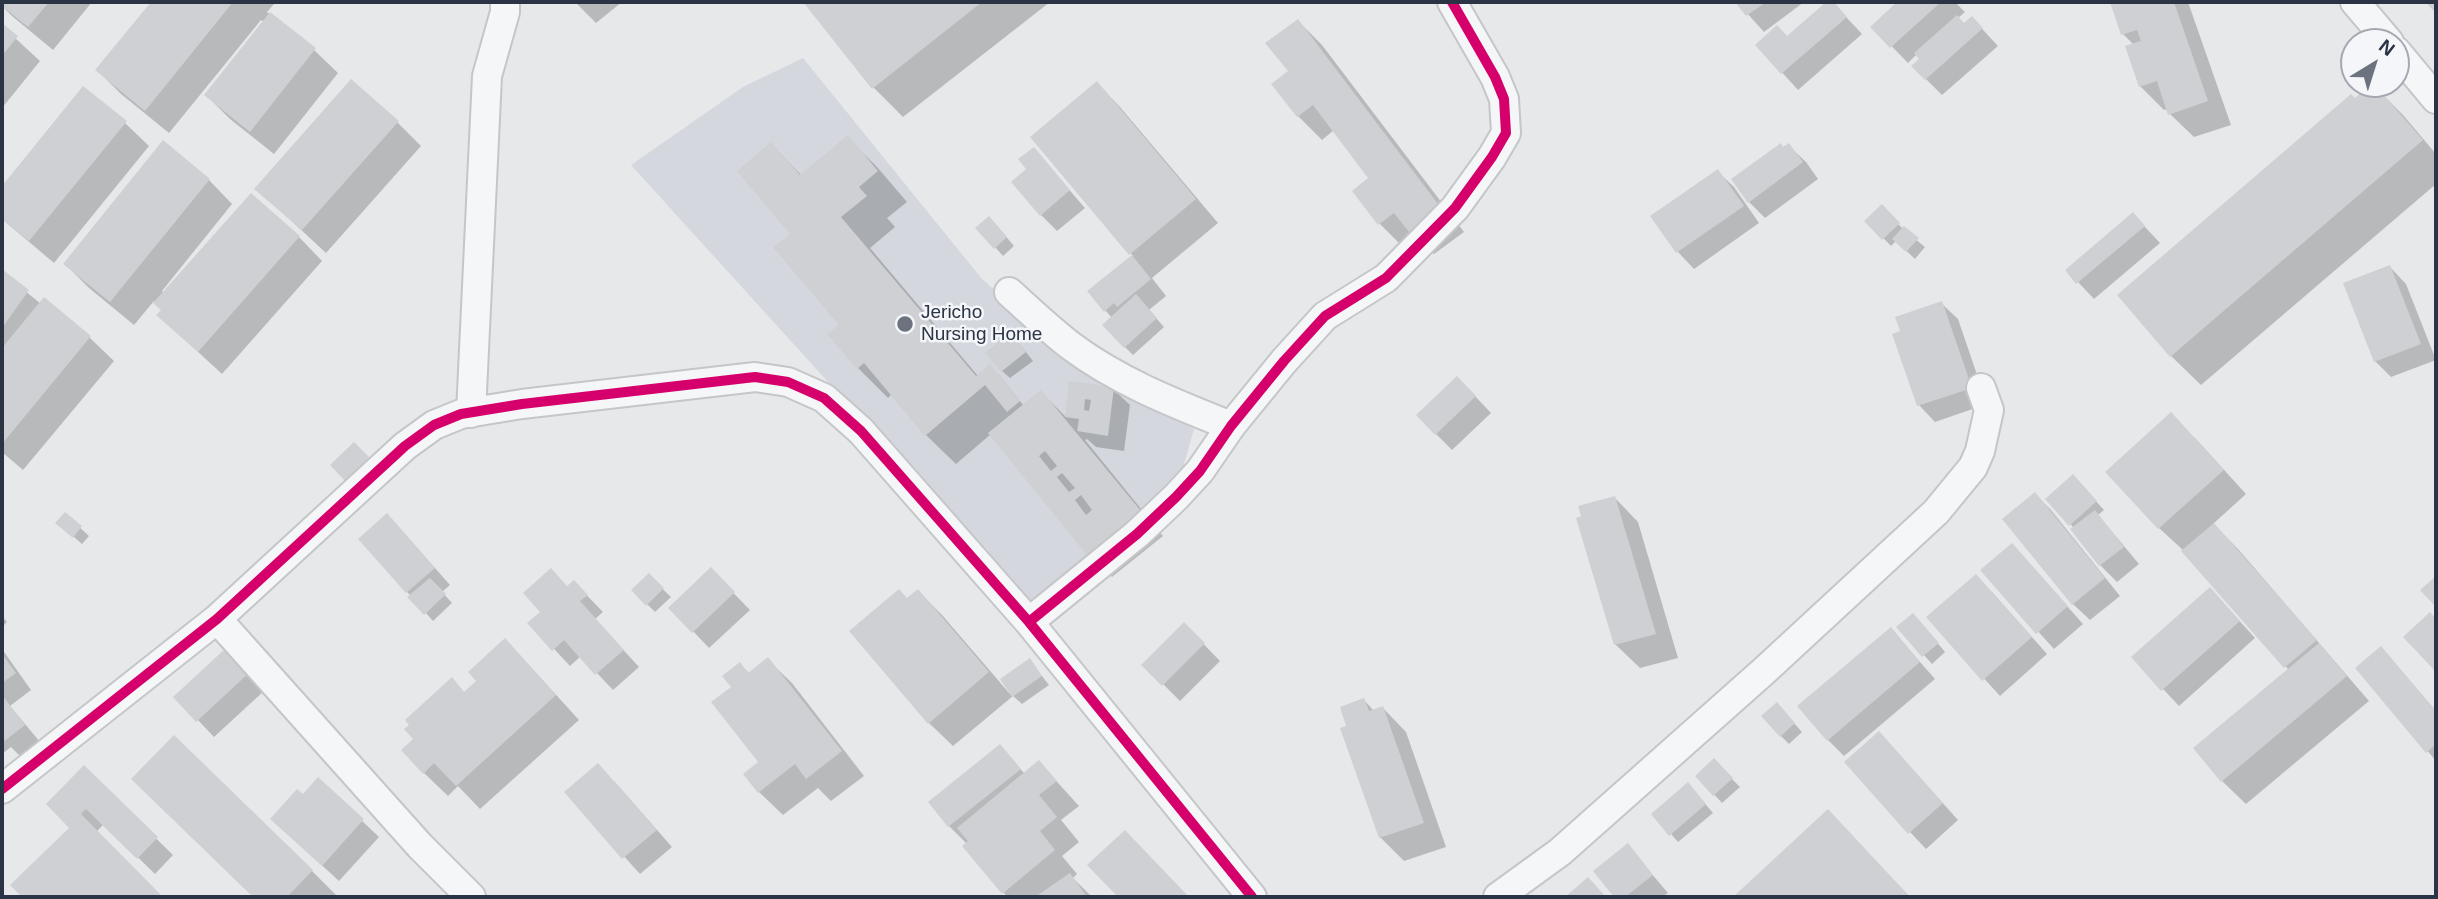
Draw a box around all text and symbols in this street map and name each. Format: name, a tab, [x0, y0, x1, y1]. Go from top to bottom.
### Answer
north arrow	[2340, 28, 2410, 98]
text: N	[2375, 35, 2399, 60]
place label: Jericho Nursing Home	[921, 302, 1042, 346]
marker: Jericho Nursing Home	[895, 314, 915, 334]

